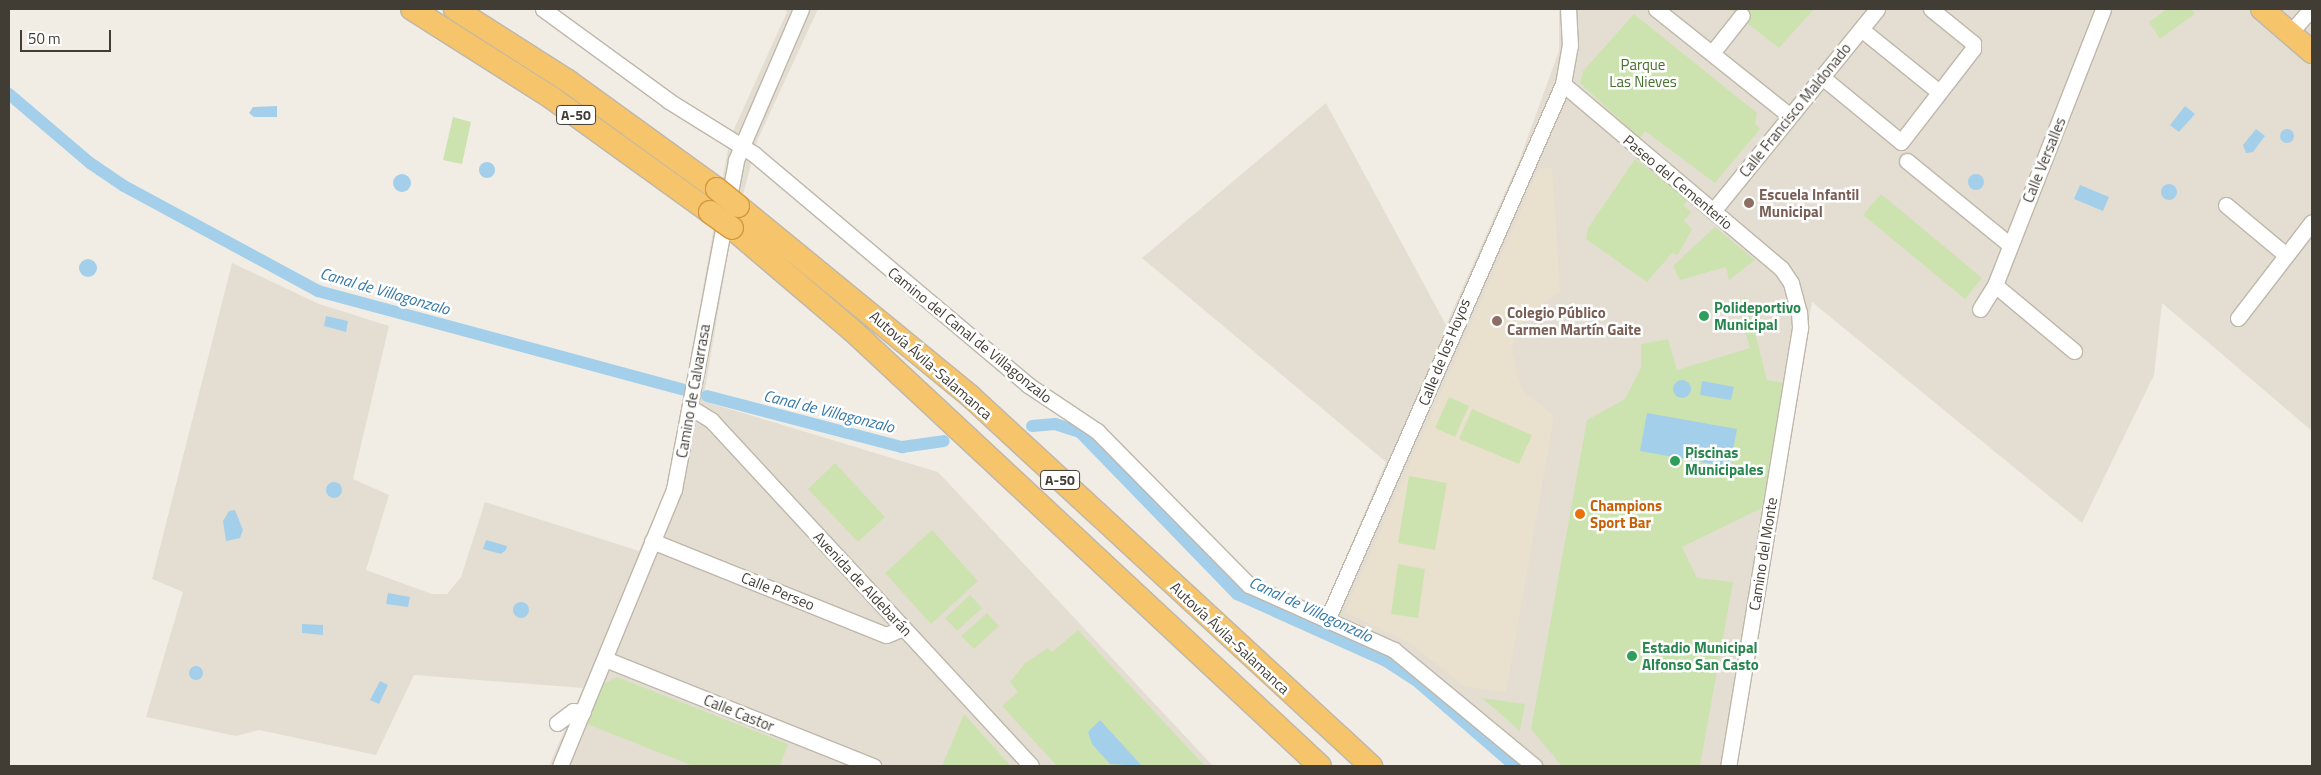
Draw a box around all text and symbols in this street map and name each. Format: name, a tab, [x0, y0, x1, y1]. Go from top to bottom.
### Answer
scale bar	[22, 20, 114, 52]
text: 50 m	[28, 27, 61, 50]
street label: Calle Francisco Maldonado	[1735, 39, 1855, 181]
park label: Parque Las Nieves	[1609, 55, 1677, 90]
road number: A-50	[556, 104, 596, 126]
street label: Calle Versalles	[2019, 115, 2069, 205]
street label: Paseo del Cementerio	[1620, 131, 1736, 233]
place label: Escuela Infantil Municipal	[1759, 185, 1859, 220]
marker: Escuela Infantil Municipal	[1743, 197, 1755, 209]
water label: Canal de Villagonzalo	[318, 263, 452, 319]
street label: Camino del Canal de Villagonzalo	[884, 263, 1056, 407]
street label: Calle de los Hoyos	[1414, 296, 1474, 408]
place label: Polideportivo Municipal	[1714, 298, 1801, 333]
place label: Colegio Público Carmen Martín Gaite	[1507, 303, 1641, 338]
street label: Autovía Ávila-Salamanca	[866, 307, 996, 423]
marker: Polideportivo Municipal	[1698, 310, 1710, 322]
marker: Colegio Público Carmen Martín Gaite	[1491, 315, 1503, 327]
street label: Camino de Calvarrasa	[672, 323, 714, 459]
water label: Canal de Villagonzalo	[762, 385, 896, 437]
place label: Piscinas Municipales	[1685, 443, 1763, 478]
marker: Piscinas Municipales	[1669, 455, 1681, 467]
road number: A-50	[1040, 468, 1080, 492]
place label: Champions Sport Bar	[1590, 496, 1662, 531]
street label: Camino del Monte	[1745, 496, 1781, 612]
marker: Champions Sport Bar	[1574, 508, 1586, 520]
street label: Avenida de Aldebarán	[810, 528, 916, 640]
street label: Calle Perseo	[739, 568, 817, 614]
water label: Canal de Villagonzalo	[1246, 572, 1376, 646]
street label: Autovía Ávila-Salamanca	[1167, 578, 1293, 698]
place label: Estadio Municipal Alfonso San Casto	[1642, 638, 1759, 673]
marker: Estadio Municipal Alfonso San Casto	[1626, 650, 1638, 662]
street label: Calle Castor	[701, 691, 777, 735]

